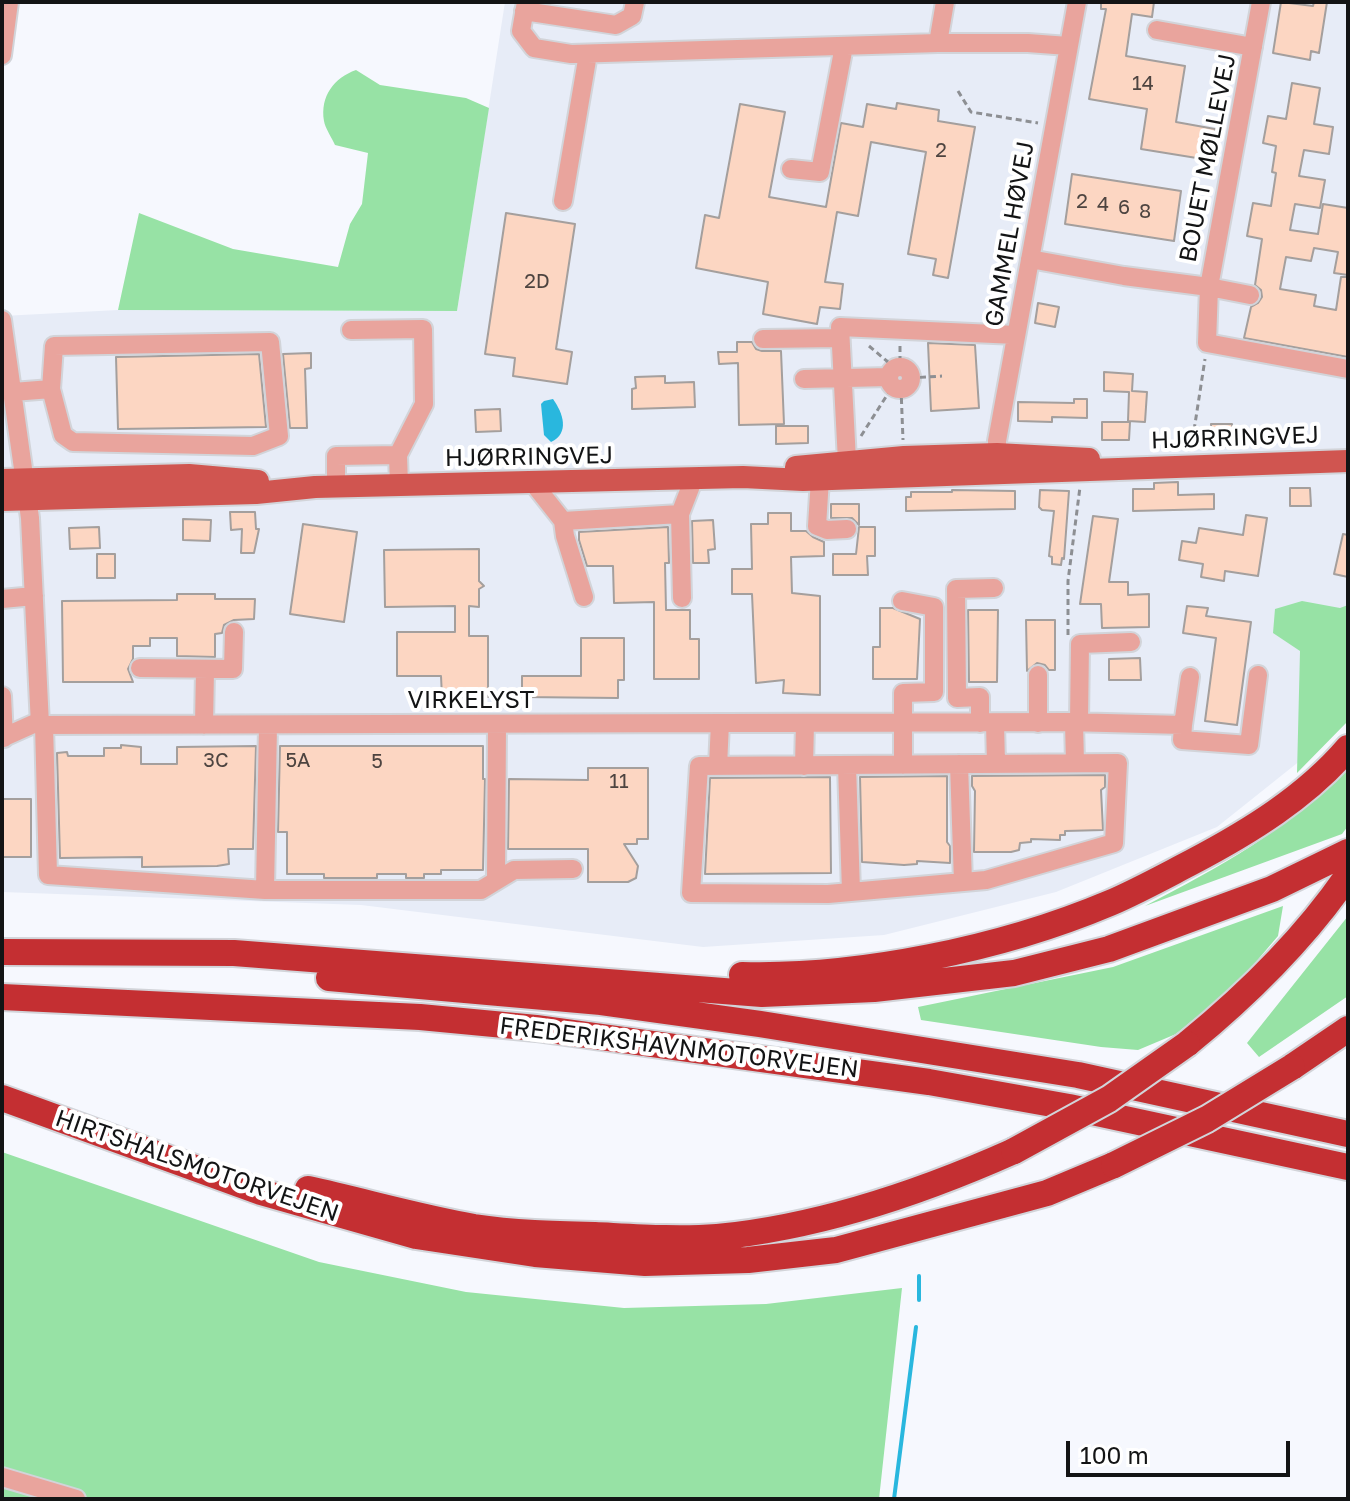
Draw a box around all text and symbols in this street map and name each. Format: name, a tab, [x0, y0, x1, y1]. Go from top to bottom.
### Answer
street label: BOUET MØLLEVEJ	[1174, 51, 1242, 265]
house number: 14	[1132, 72, 1154, 96]
house number: 2	[935, 139, 947, 163]
street label: GAMMEL HØVEJ	[980, 139, 1040, 329]
house number: 2	[1076, 190, 1088, 214]
house number: 4	[1097, 193, 1109, 217]
house number: 6	[1118, 196, 1130, 220]
house number: 8	[1139, 200, 1151, 224]
house number: 2D	[524, 270, 550, 294]
street label: HJØRRINGVEJ	[1150, 421, 1320, 455]
street label: HJØRRINGVEJ	[445, 441, 613, 473]
street label: VIRKELYST	[408, 686, 534, 714]
house number: 3C	[203, 749, 229, 773]
house number: 5A	[286, 749, 310, 773]
house number: 5	[371, 750, 383, 774]
house number: 11	[609, 770, 629, 794]
street label: FREDERIKSHAVNMOTORVEJEN	[498, 1012, 860, 1084]
street label: HIRTSHALSMOTORVEJEN	[52, 1104, 342, 1228]
scale bar	[1070, 1425, 1294, 1475]
text: 100 m	[1080, 1440, 1149, 1469]

